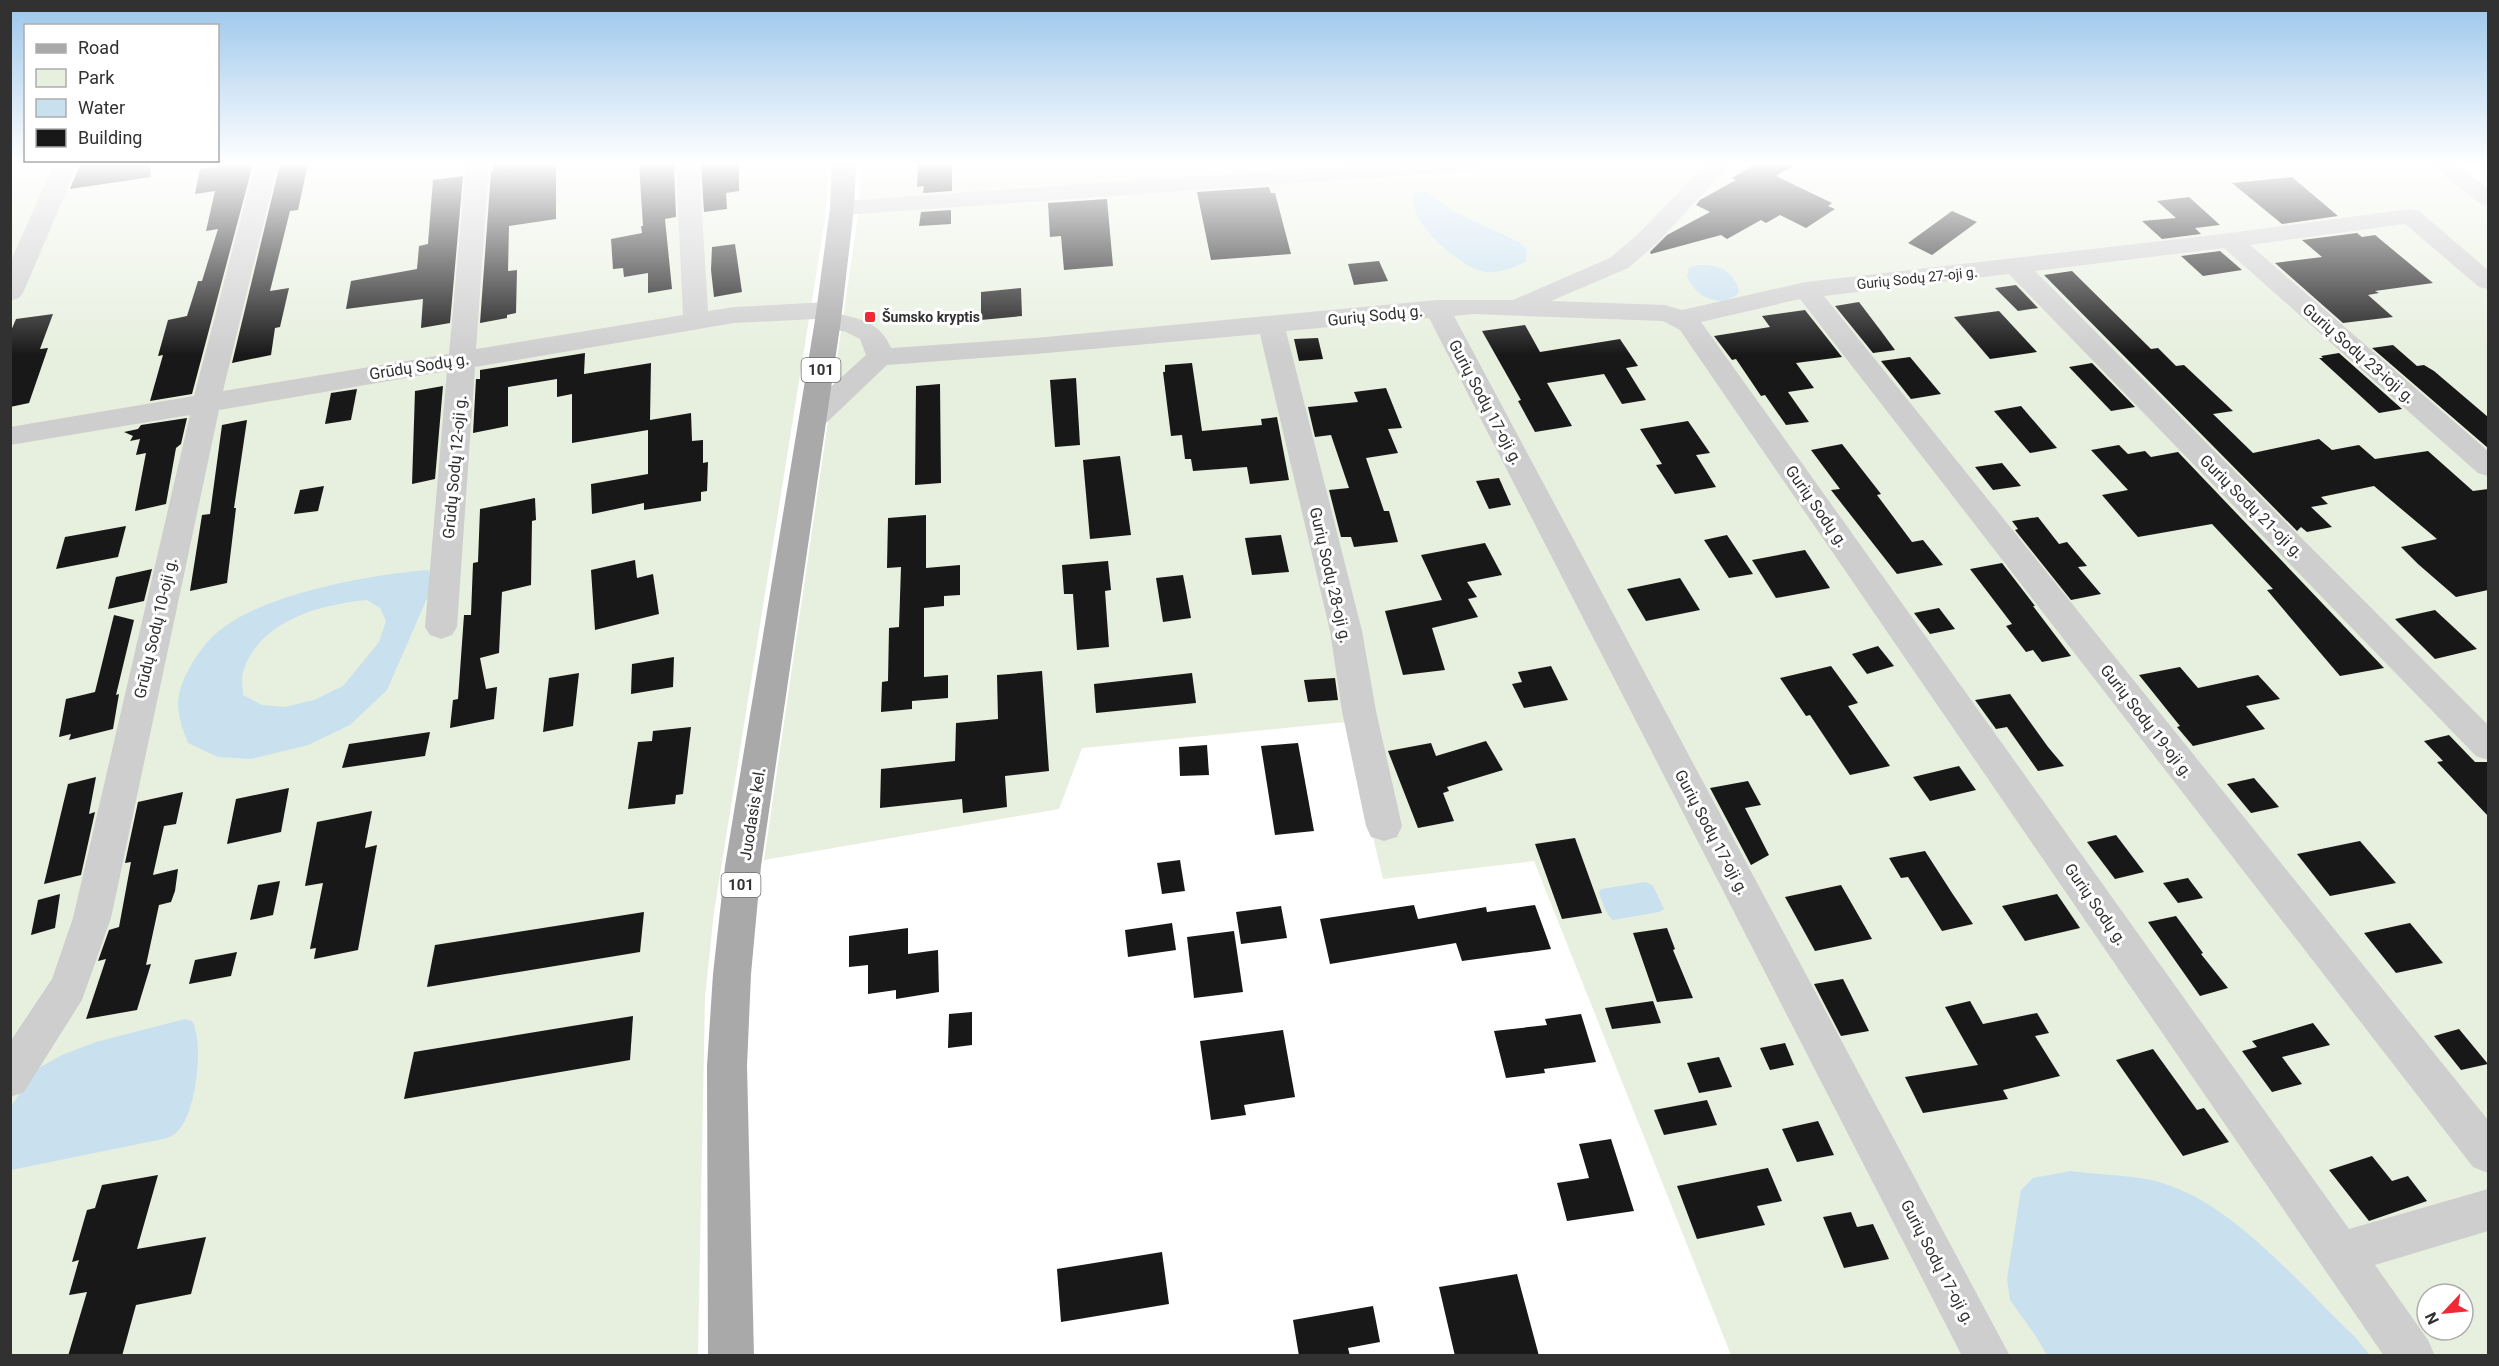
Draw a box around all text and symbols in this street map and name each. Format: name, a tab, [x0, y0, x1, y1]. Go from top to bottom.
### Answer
legend	[24, 24, 219, 162]
text: Road	[78, 37, 119, 58]
text: Park	[78, 67, 115, 88]
text: Water	[78, 97, 125, 118]
text: Building	[78, 127, 142, 148]
street label: Gurių Sodų 27-oji g.	[1856, 264, 1978, 292]
street label: Gurių Sodų 23-ioji g.	[2299, 299, 2419, 407]
street label: Gurių Sodų g.	[1327, 301, 1424, 330]
place label: Šumsko kryptis	[882, 308, 980, 325]
marker: Šumsko kryptis	[863, 310, 877, 324]
street label: Gurių Sodų 17-oji g.	[1445, 337, 1527, 468]
street label: Grūdų Sodų g.	[368, 349, 470, 384]
road number: 101	[802, 358, 840, 382]
street label: Grūdų Sodų 12-oji g.	[439, 395, 470, 540]
street label: Gurių Sodų 21-oji g.	[2196, 451, 2307, 562]
street label: Gurių Sodų g.	[1781, 462, 1852, 551]
street label: Gurių Sodų 28-oji g.	[1306, 505, 1355, 645]
street label: Grūdų Sodų 10-oji g.	[130, 556, 181, 700]
street label: Gurių Sodų 19-oji g.	[2096, 661, 2197, 782]
street label: Juodasis kel.	[736, 766, 769, 862]
street label: Gurių Sodų 17-oji g.	[1671, 767, 1753, 898]
street label: Gurių Sodų g.	[2060, 860, 2131, 949]
road number: 101	[722, 873, 760, 897]
street label: Gurių Sodų 17-oji g.	[1897, 1197, 1979, 1328]
north arrow	[2415, 1282, 2475, 1342]
text: N	[2421, 1309, 2443, 1328]

